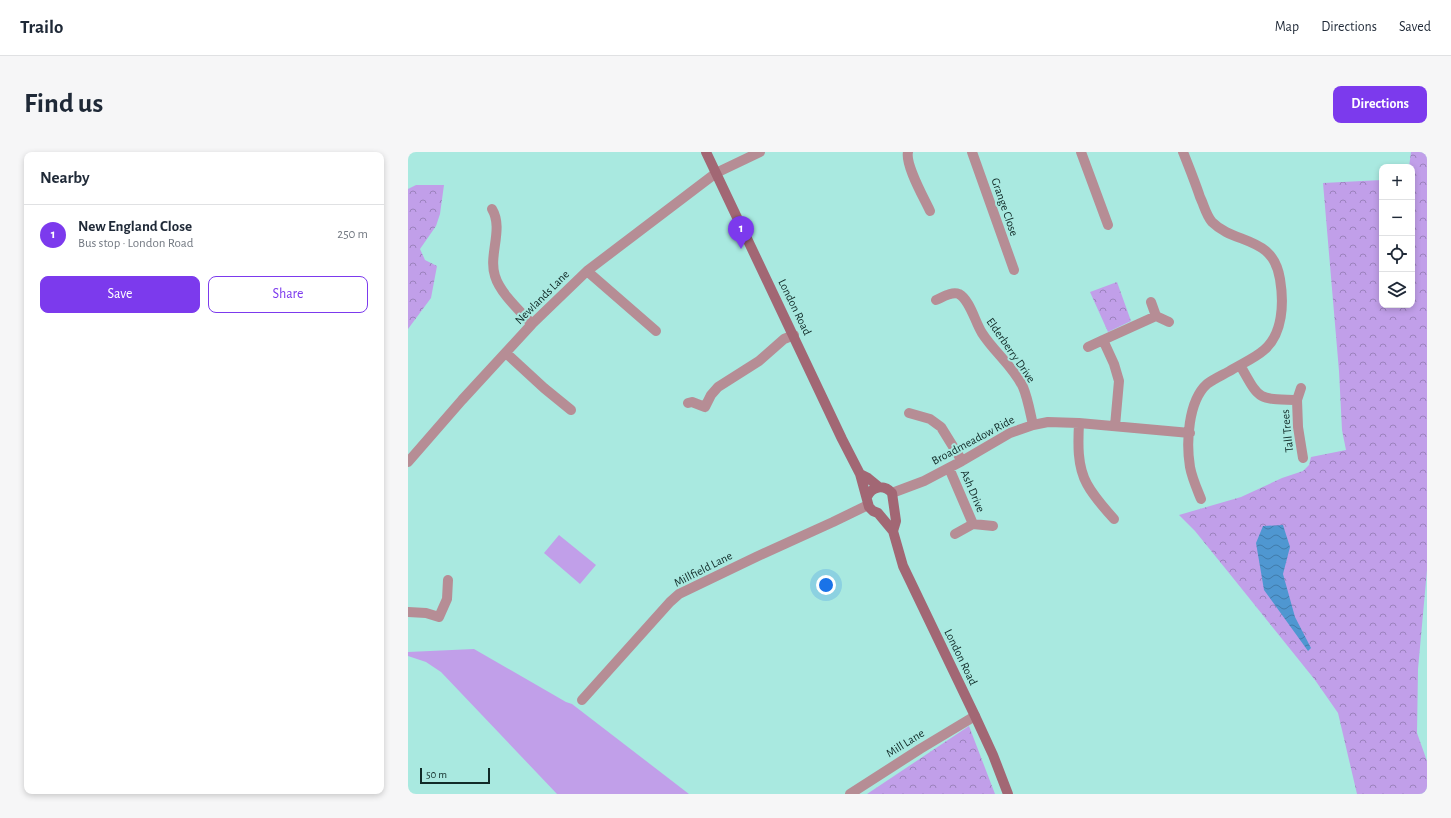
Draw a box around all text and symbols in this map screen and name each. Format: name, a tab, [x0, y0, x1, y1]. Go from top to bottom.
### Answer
text: Trailo	[20, 18, 63, 37]
text: Map	[1275, 20, 1299, 34]
text: Directions	[1321, 20, 1377, 34]
text: Saved	[1399, 20, 1431, 34]
button: Directions	[1333, 86, 1427, 123]
text: Find us	[24, 90, 103, 118]
map controls	[1379, 164, 1415, 308]
button: +	[1379, 164, 1415, 200]
text: Nearby	[40, 169, 90, 186]
street label: Grange Close	[989, 176, 1021, 238]
button: −	[1379, 200, 1415, 236]
pin: 1	[728, 216, 754, 249]
text: New England Close	[78, 219, 192, 234]
text: 1	[51, 228, 55, 241]
text: 250 m	[337, 228, 368, 241]
button: locate	[1379, 236, 1415, 272]
text: Bus stop · London Road	[78, 237, 194, 250]
street label: Newlands Lane	[513, 268, 571, 326]
button: layers	[1379, 272, 1415, 308]
button: Save	[40, 276, 200, 313]
button: Share	[208, 276, 368, 313]
street label: London Road	[776, 277, 814, 337]
street label: Elderberry Drive	[983, 315, 1038, 385]
street label: Tall Trees	[1279, 409, 1295, 453]
street label: Broadmeadow Ride	[930, 413, 1016, 467]
street label: Ash Drive	[959, 468, 987, 514]
street label: Millfield Lane	[672, 549, 734, 589]
your location	[816, 575, 836, 595]
street label: London Road	[942, 627, 980, 687]
street label: Mill Lane	[884, 727, 926, 759]
scale bar	[420, 766, 490, 785]
text: 50 m	[426, 769, 447, 780]

